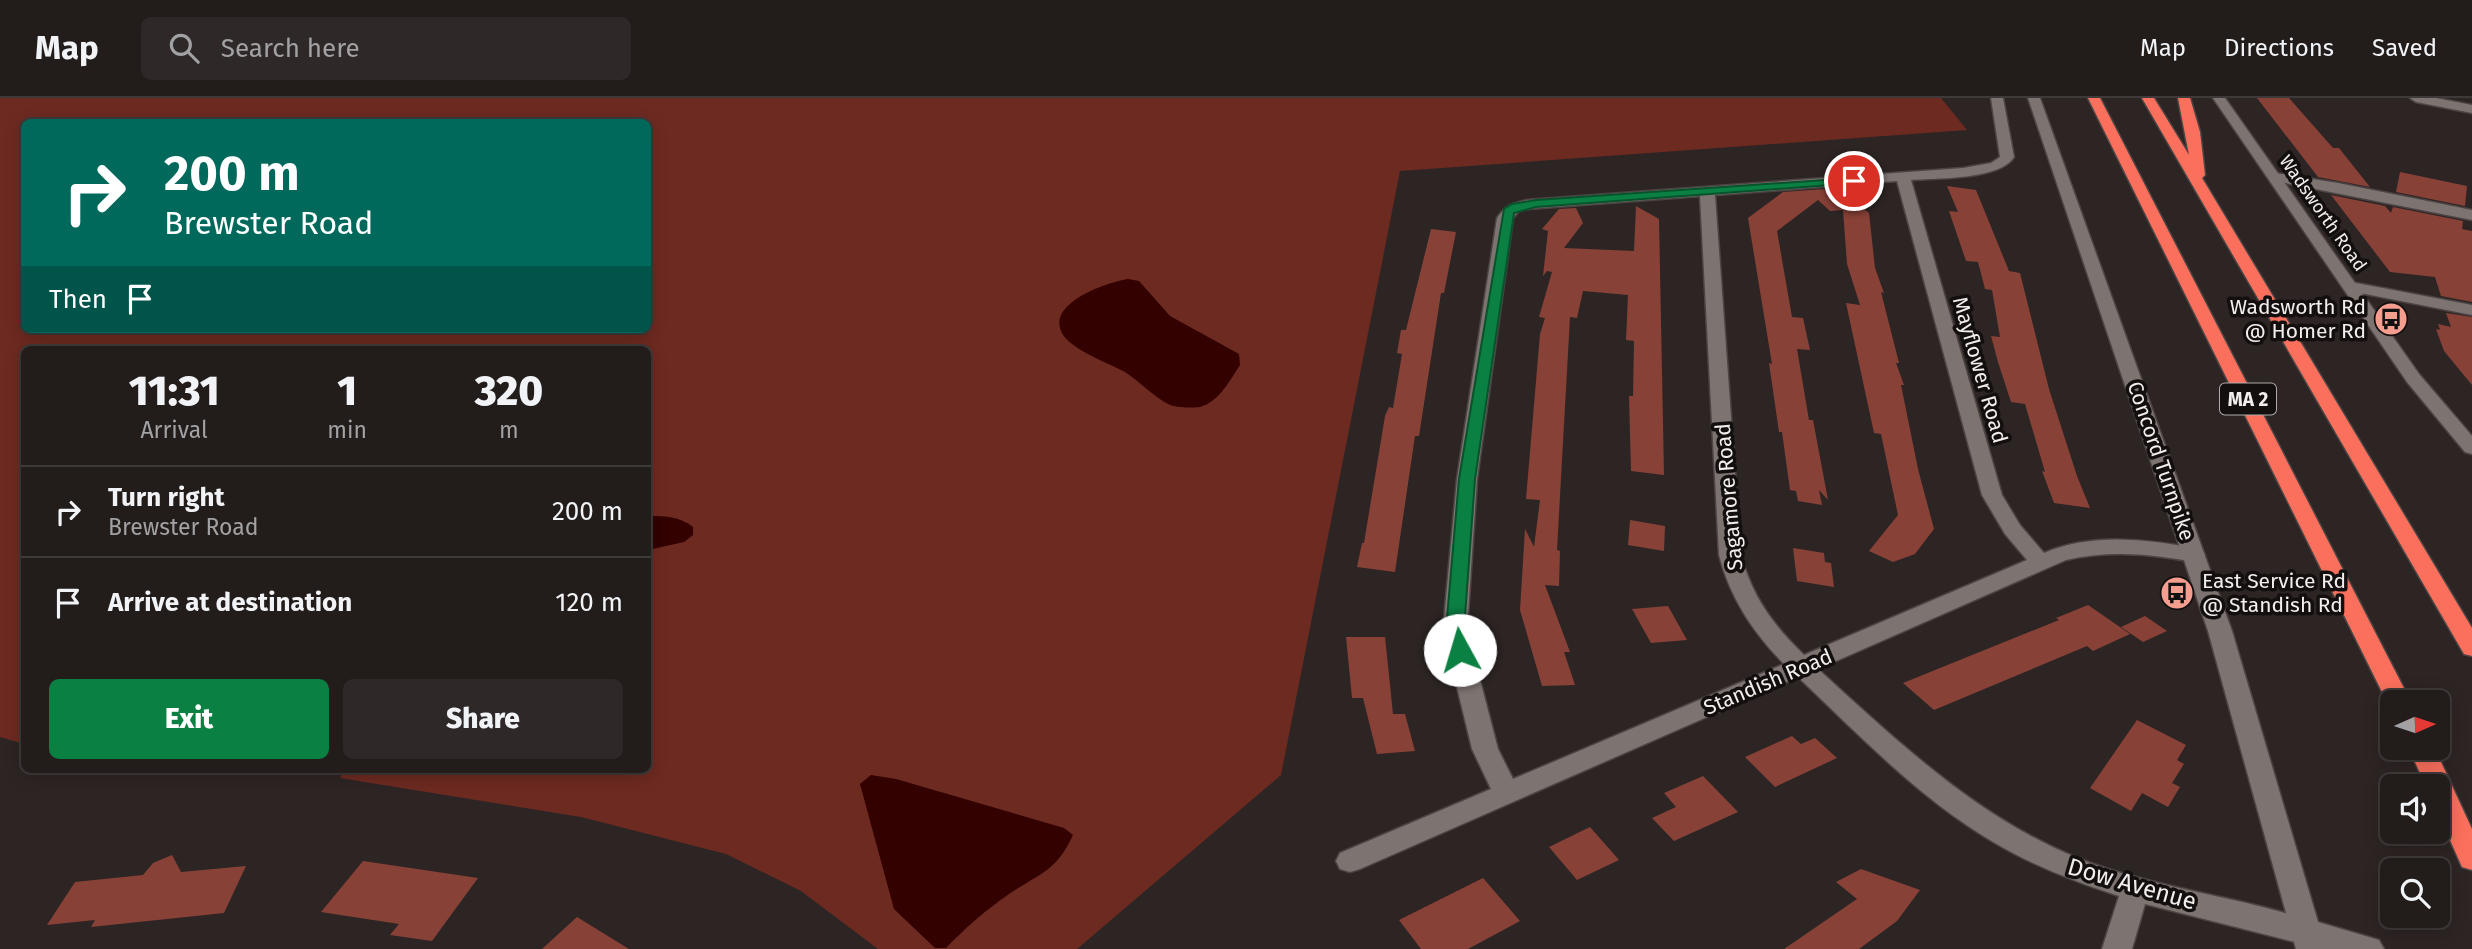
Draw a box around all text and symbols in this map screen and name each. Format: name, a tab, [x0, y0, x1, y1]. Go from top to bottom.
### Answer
search box	[141, 17, 631, 80]
text: Map	[35, 28, 99, 68]
icon: search	[165, 29, 203, 67]
text: Search here	[221, 33, 360, 64]
text: Map	[2140, 34, 2186, 62]
text: Directions	[2224, 34, 2334, 62]
text: Saved	[2372, 34, 2437, 62]
text: 200 m	[164, 144, 300, 203]
icon: right	[49, 147, 140, 238]
pin	[1824, 151, 1884, 211]
street label: Wadsworth Road	[2275, 151, 2371, 275]
icon: arrive	[1835, 162, 1873, 200]
text: Brewster Road	[164, 204, 373, 242]
icon: arrive	[121, 280, 159, 318]
text: Then	[49, 284, 107, 315]
street label: Mayflower Road	[1947, 294, 2013, 446]
place label: Wadsworth Rd @ Homer Rd	[2230, 294, 2366, 344]
bus stop icon: Wadsworth Rd @ Homer Rd	[2372, 300, 2410, 338]
text: 11:31	[129, 366, 220, 416]
text: 1	[337, 366, 357, 416]
text: 320	[475, 366, 543, 416]
street label: Concord Turnpike	[2122, 378, 2200, 544]
road number: MA 2	[2220, 384, 2276, 414]
text: Arrival	[140, 416, 208, 444]
text: min	[327, 416, 367, 444]
text: m	[499, 416, 519, 444]
street label: Sagamore Road	[1710, 422, 1748, 572]
text: Turn right	[108, 482, 225, 513]
icon: right	[49, 493, 87, 531]
text: 200 m	[552, 496, 623, 527]
text: Brewster Road	[108, 513, 258, 541]
place label: East Service Rd @ Standish Rd	[2202, 568, 2346, 618]
bus stop icon: East Service Rd @ Standish Rd	[2158, 574, 2196, 612]
icon: arrive	[49, 584, 87, 622]
text: Arrive at destination	[108, 587, 352, 618]
text: 120 m	[555, 587, 623, 618]
position arrow	[1423, 613, 1497, 687]
street label: Standish Road	[1700, 643, 1836, 721]
button: Exit	[49, 679, 329, 759]
button: Share	[343, 679, 623, 759]
north arrow	[2380, 690, 2450, 760]
map controls	[2380, 690, 2450, 928]
button: sound	[2380, 774, 2450, 844]
street label: Dow Avenue	[2064, 852, 2200, 916]
button: search	[2380, 858, 2450, 928]

